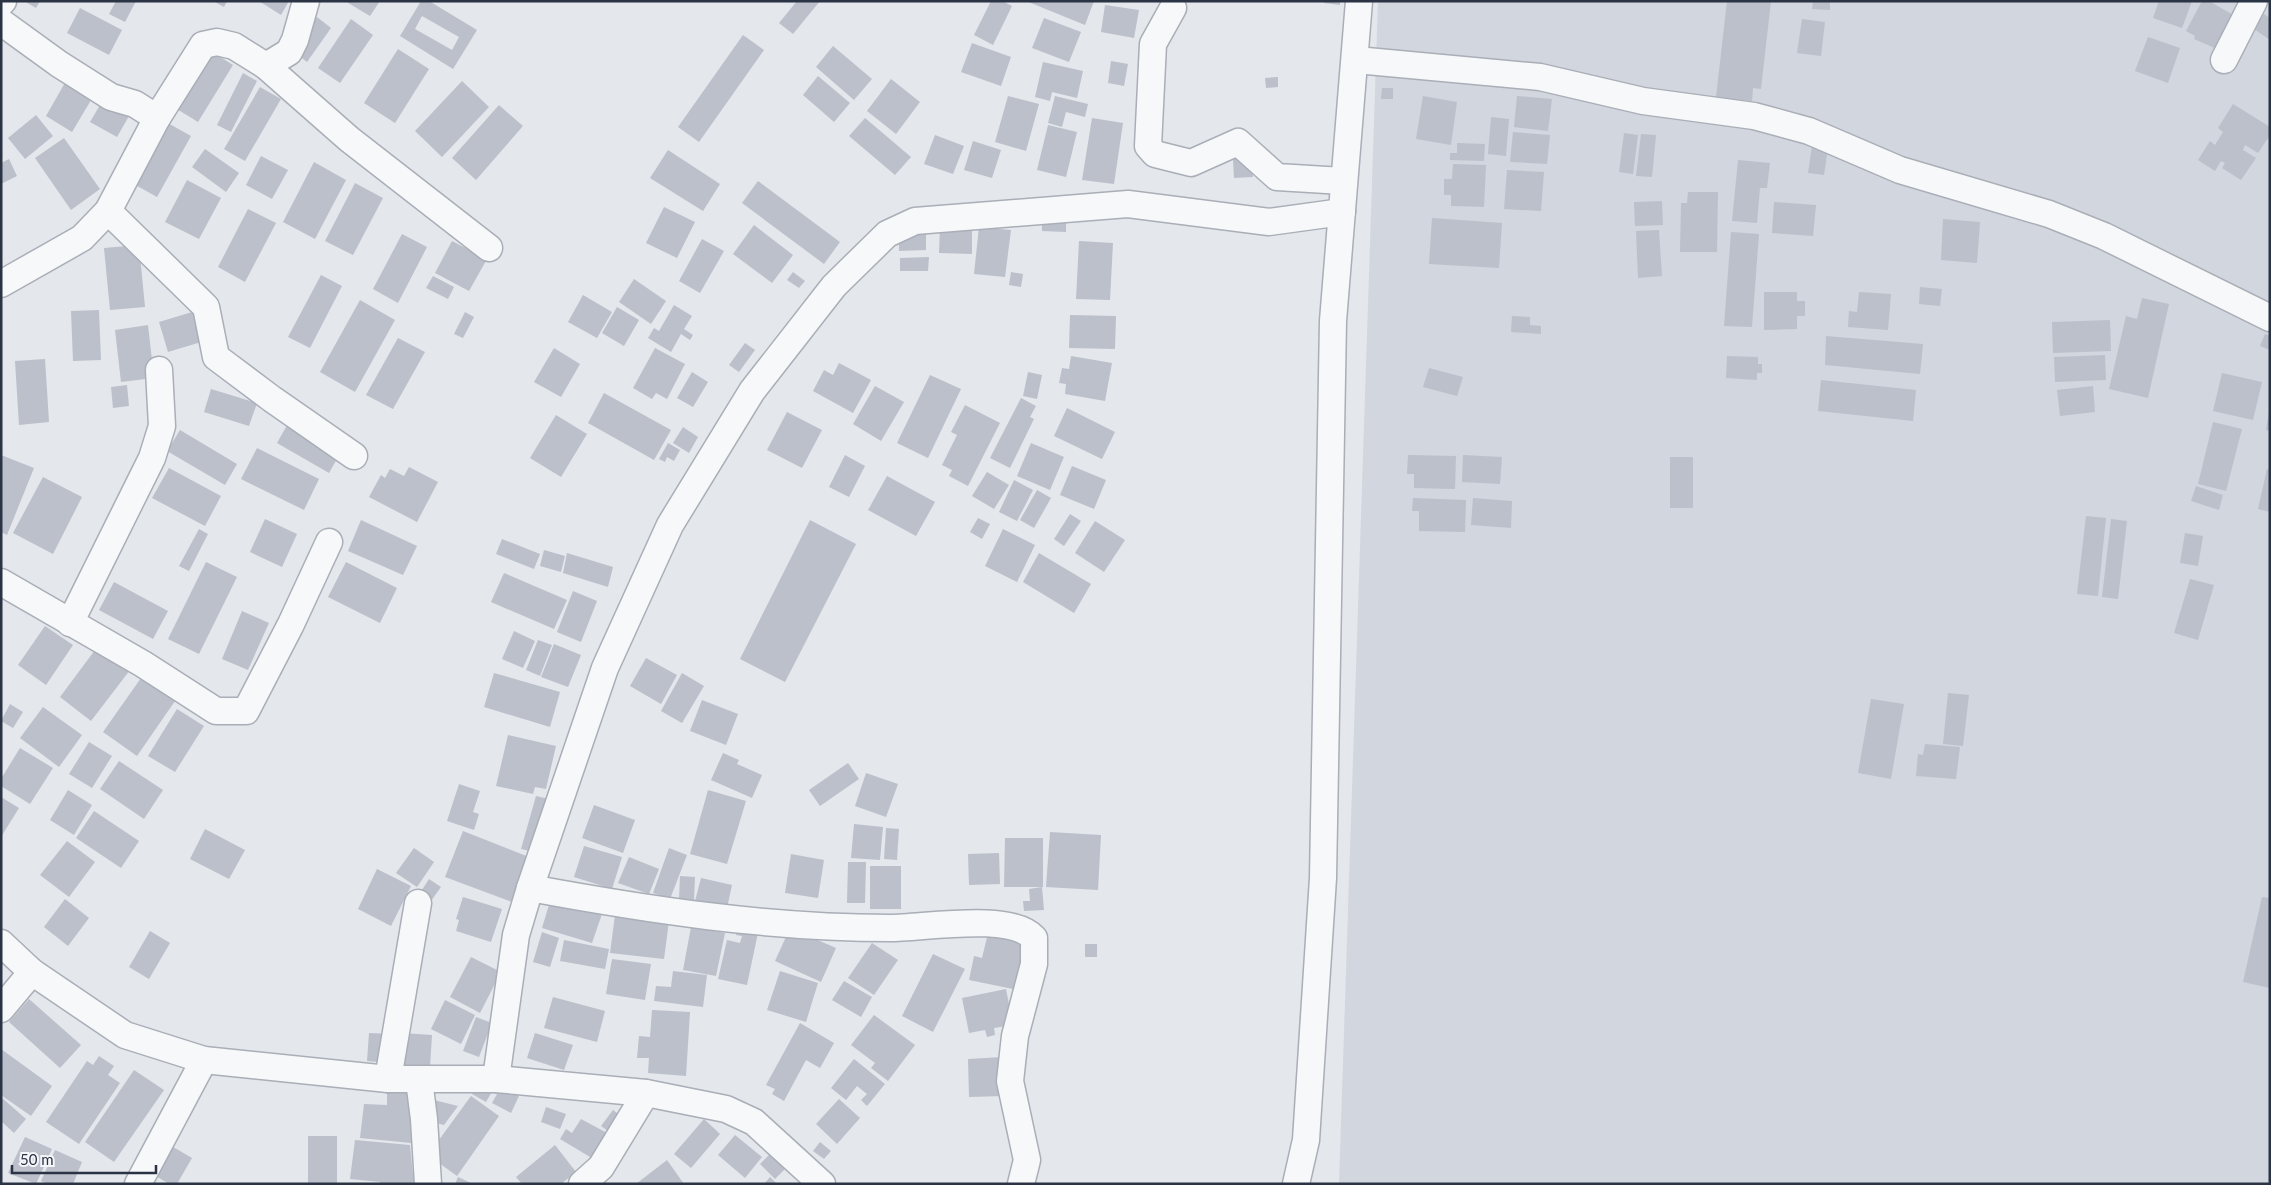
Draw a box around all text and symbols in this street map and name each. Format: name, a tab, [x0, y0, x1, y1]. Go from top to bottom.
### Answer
scale bar	[12, 1142, 156, 1174]
text: 50 m	[20, 1150, 54, 1168]

